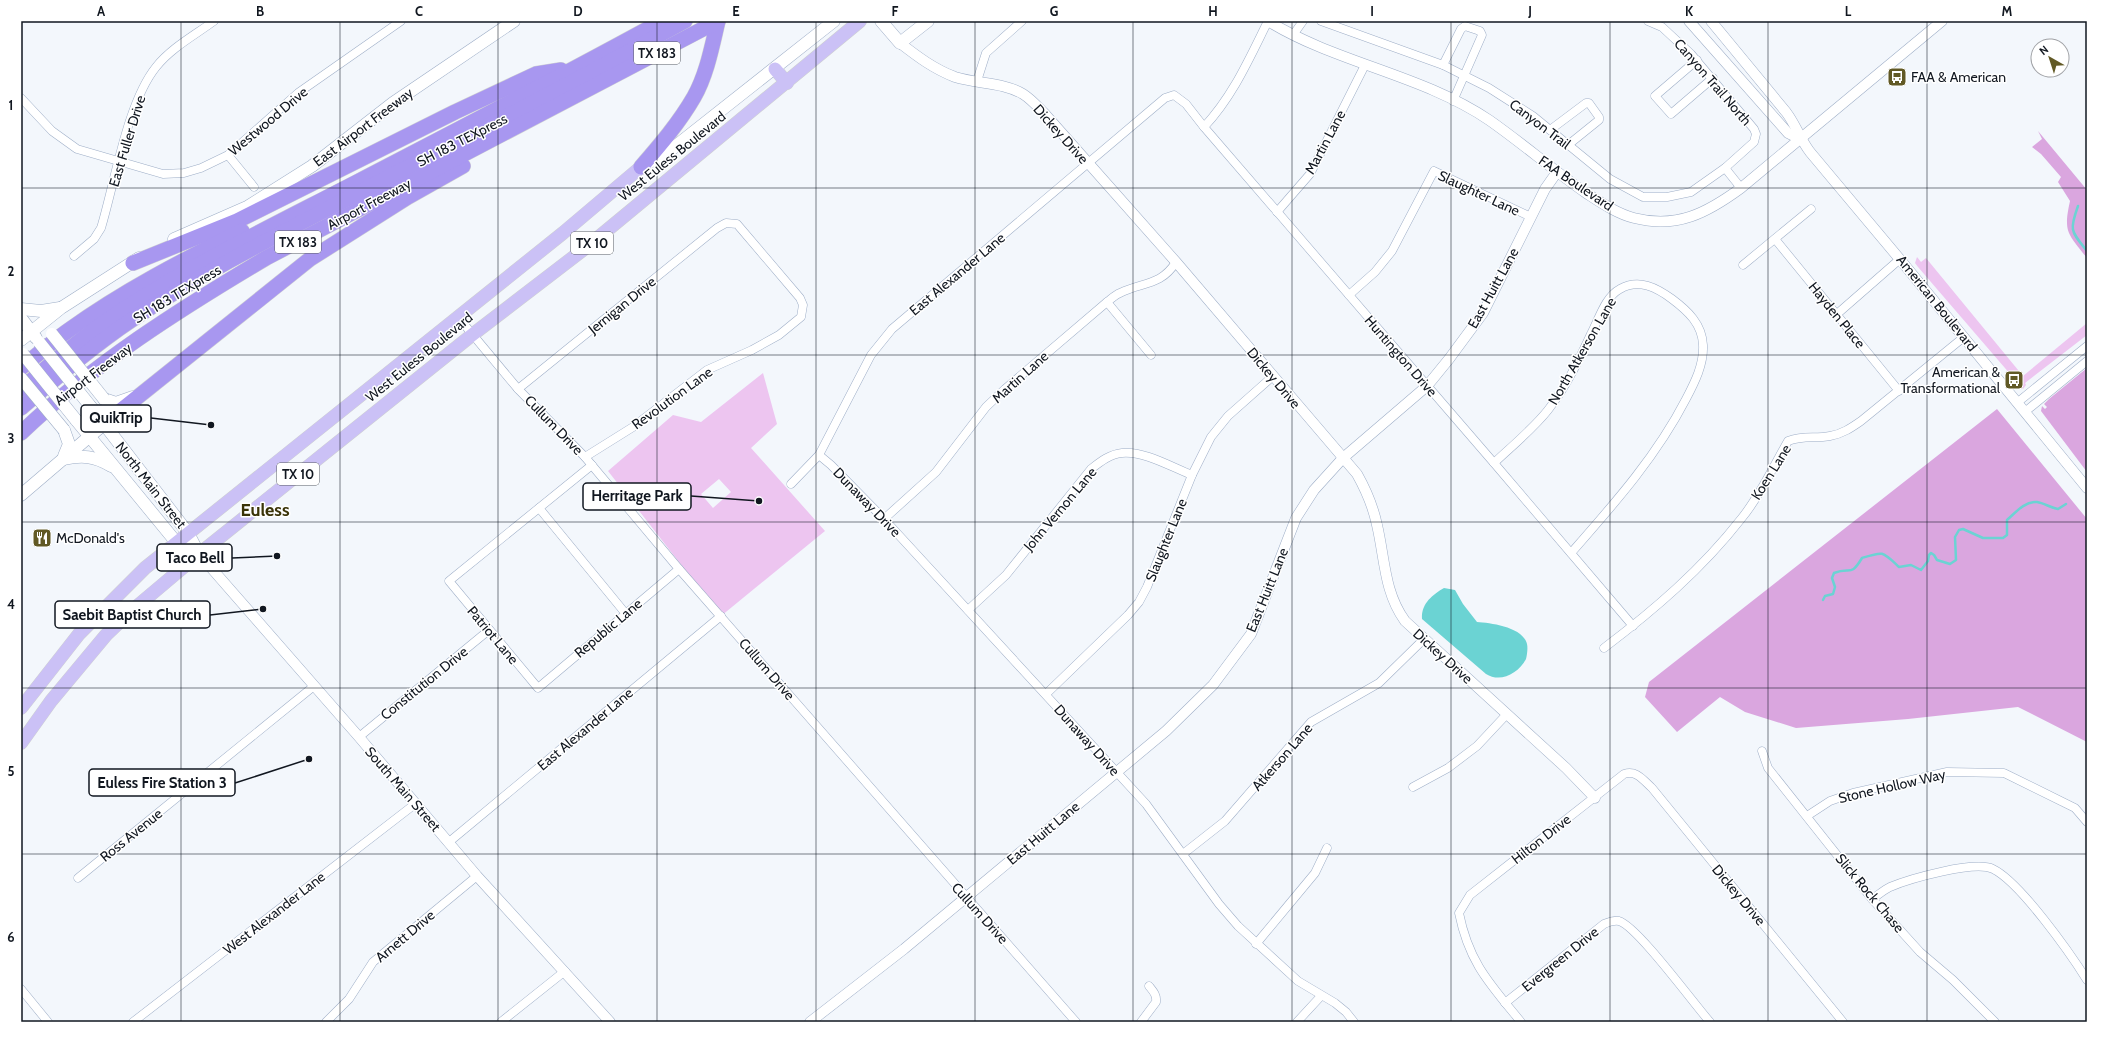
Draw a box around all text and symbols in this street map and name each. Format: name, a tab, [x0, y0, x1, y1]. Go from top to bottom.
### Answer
text: A	[97, 3, 106, 19]
text: B	[256, 3, 264, 19]
text: C	[415, 3, 423, 19]
text: D	[573, 3, 583, 19]
text: E	[732, 3, 740, 19]
text: F	[892, 3, 899, 19]
text: G	[1050, 3, 1059, 19]
text: H	[1208, 3, 1218, 19]
text: I	[1370, 3, 1374, 19]
text: J	[1527, 3, 1532, 19]
text: K	[1685, 3, 1694, 19]
text: L	[1845, 3, 1852, 19]
text: M	[2002, 3, 2013, 19]
street label: Canyon Trail North	[1670, 35, 1756, 129]
north arrow	[2030, 38, 2070, 78]
road number: TX 183	[634, 42, 680, 64]
text: N	[2036, 42, 2051, 58]
bus stop icon: FAA & American	[1886, 66, 1908, 88]
place label: FAA & American	[1911, 68, 2006, 86]
street label: Westwood Drive	[225, 83, 311, 159]
street label: East Airport Freeway	[309, 83, 417, 171]
street label: East Fuller Drive	[105, 93, 149, 189]
street label: Canyon Trail	[1506, 95, 1575, 153]
text: 1	[9, 97, 13, 113]
street label: Dickey Drive	[1030, 100, 1092, 168]
street label: West Euless Boulevard	[615, 107, 729, 205]
street label: Martin Lane	[1301, 107, 1349, 177]
street label: SH 183 TEXpress	[414, 109, 511, 171]
street label: FAA Boulevard	[1535, 151, 1617, 215]
street label: Slaughter Lane	[1435, 166, 1523, 220]
street label: Airport Freeway	[324, 174, 414, 234]
street label: East Alexander Lane	[905, 229, 1009, 319]
road number: TX 183	[275, 231, 321, 253]
road number: TX 10	[571, 232, 613, 254]
street label: East Huitt Lane	[1463, 244, 1523, 332]
street label: American Boulevard	[1893, 251, 1981, 355]
street label: SH 183 TEXpress	[130, 261, 224, 327]
text: 2	[8, 263, 15, 279]
street label: Jernigan Drive	[584, 272, 659, 338]
street label: Hayden Place	[1805, 278, 1869, 352]
street label: North Atkerson Lane	[1544, 294, 1620, 408]
street label: West Euless Boulevard	[362, 308, 476, 406]
street label: Huntington Drive	[1361, 312, 1441, 400]
street label: Airport Freeway	[51, 339, 135, 409]
street label: Dickey Drive	[1243, 344, 1305, 412]
street label: Martin Lane	[988, 347, 1052, 407]
street label: Revolution Lane	[628, 363, 716, 433]
place label: American & Transformational	[1900, 363, 2001, 397]
bus stop icon: American & Transformational	[2003, 369, 2025, 391]
street label: Cullum Drive	[521, 391, 587, 459]
callout: QuikTrip	[81, 405, 151, 432]
text: QuikTrip	[89, 409, 143, 427]
text: 3	[7, 430, 15, 446]
street label: North Main Street	[112, 438, 191, 532]
street label: Koen Lane	[1747, 441, 1795, 503]
road number: TX 10	[277, 463, 319, 485]
street label: Dunaway Drive	[829, 463, 905, 541]
street label: John Vernon Lane	[1019, 463, 1100, 555]
callout: Herritage Park	[583, 483, 691, 510]
text: Herritage Park	[591, 487, 684, 505]
street label: Slaughter Lane	[1141, 496, 1191, 584]
district label: Euless	[240, 499, 290, 521]
restaurant icon: McDonald's	[31, 527, 53, 549]
place label: McDonald's	[56, 529, 125, 547]
callout: Taco Bell	[157, 544, 232, 571]
street label: East Huitt Lane	[1242, 545, 1292, 635]
text: Taco Bell	[166, 549, 224, 567]
street label: Republic Lane	[571, 595, 645, 661]
text: 4	[7, 596, 15, 612]
callout: Saebit Baptist Church	[55, 601, 210, 628]
street label: Patriot Lane	[463, 602, 523, 668]
text: Saebit Baptist Church	[62, 606, 202, 624]
street label: Dickey Drive	[1409, 625, 1477, 687]
street label: Cullum Drive	[735, 634, 799, 704]
street label: Constitution Drive	[377, 642, 471, 724]
street label: East Alexander Lane	[533, 684, 637, 774]
street label: Dunaway Drive	[1050, 701, 1124, 779]
street label: Atkerson Lane	[1248, 719, 1316, 795]
street label: South Main Street	[361, 743, 445, 835]
text: 5	[8, 763, 15, 779]
street label: Stone Hollow Way	[1837, 765, 1947, 807]
callout: Euless Fire Station 3	[89, 769, 235, 796]
text: Euless Fire Station 3	[97, 774, 227, 792]
street label: East Huitt Lane	[1003, 797, 1083, 869]
street label: Ross Avenue	[96, 804, 166, 866]
street label: Hilton Drive	[1508, 810, 1574, 868]
street label: Slick Rock Chase	[1832, 850, 1908, 936]
street label: Dickey Drive	[1708, 861, 1770, 929]
street label: West Alexander Lane	[219, 868, 329, 958]
street label: Cullum Drive	[948, 879, 1012, 947]
street label: Arnett Drive	[372, 906, 438, 966]
street label: Evergreen Drive	[1518, 923, 1602, 995]
text: 6	[7, 929, 15, 945]

